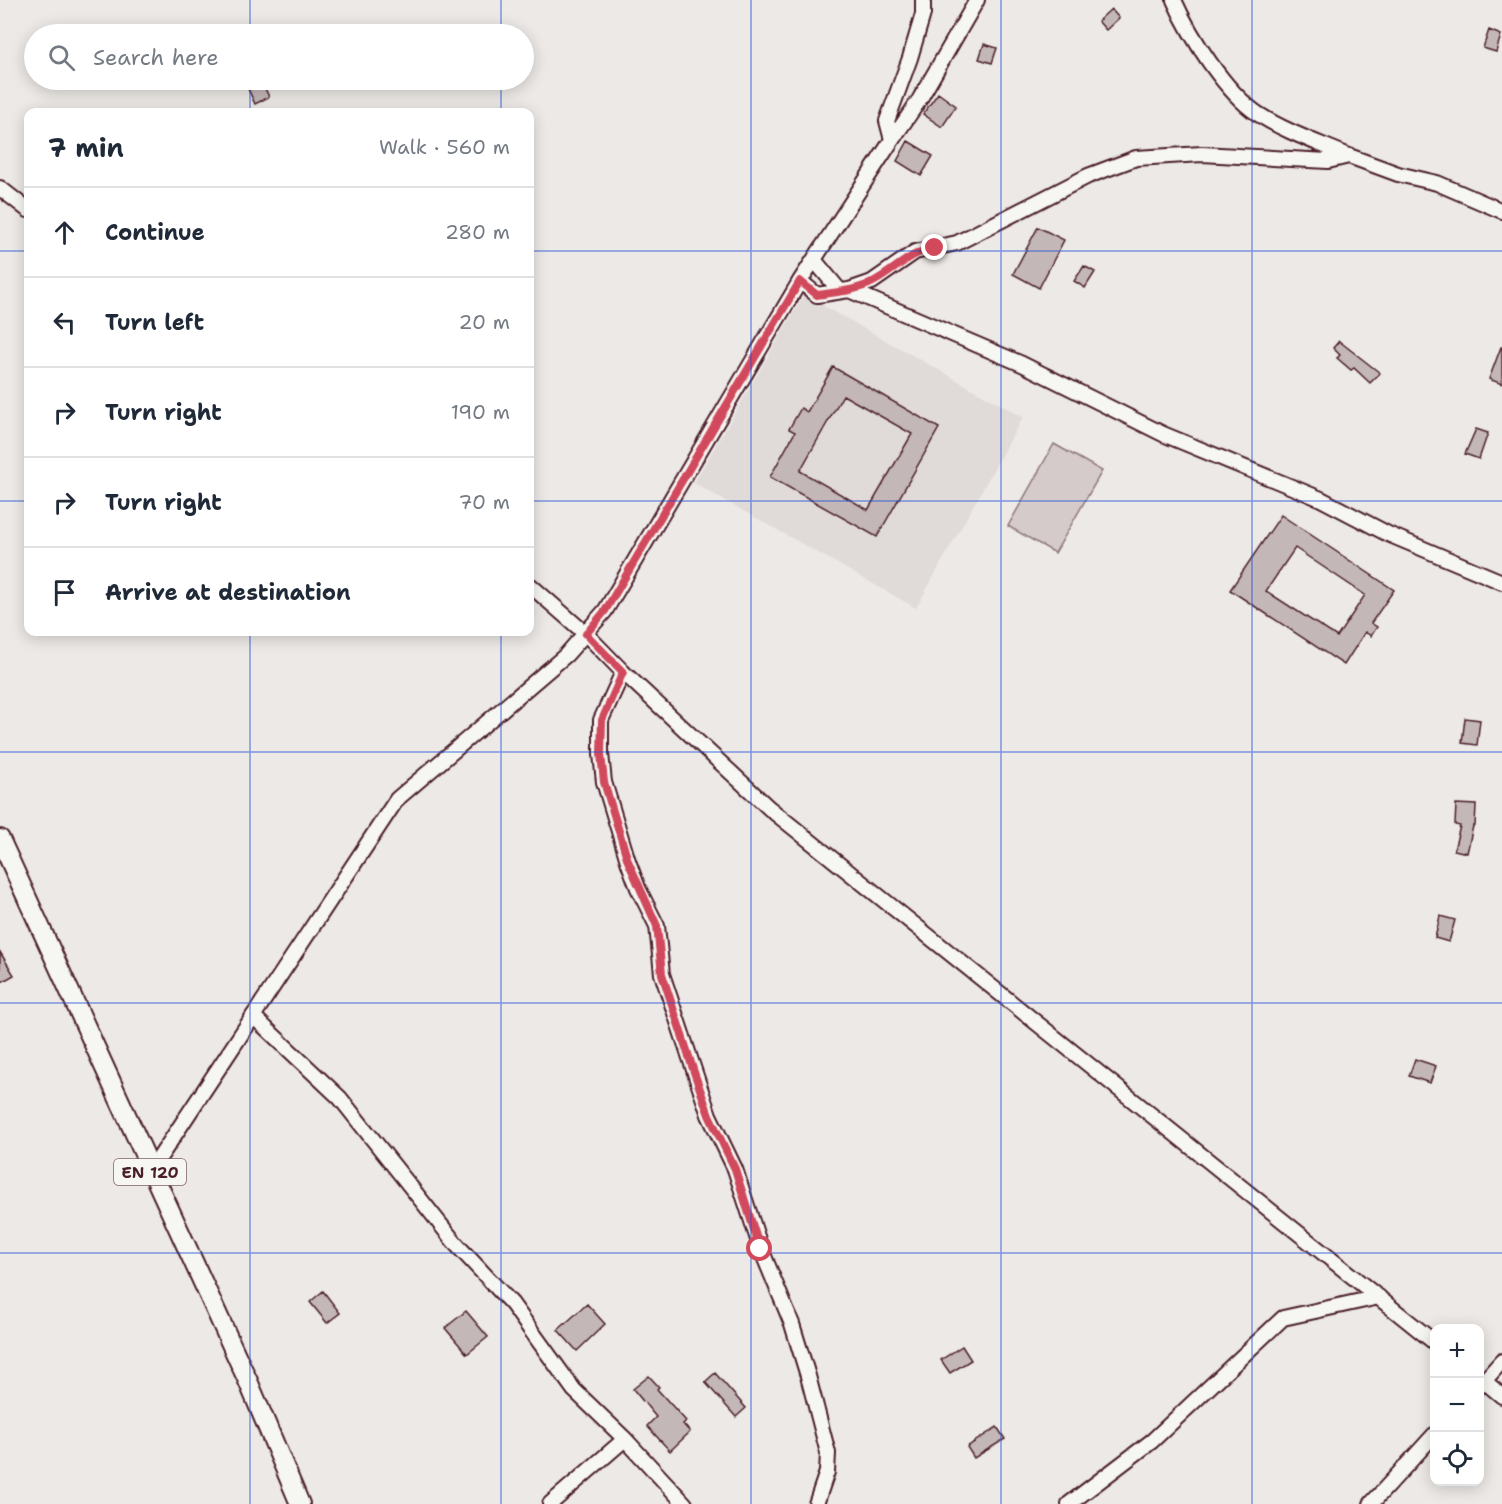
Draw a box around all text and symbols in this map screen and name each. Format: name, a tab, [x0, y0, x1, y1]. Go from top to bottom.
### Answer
search box	[24, 24, 534, 90]
icon: search	[45, 41, 78, 74]
text: Search here	[93, 43, 219, 72]
text: 7 min	[48, 130, 124, 165]
text: Walk · 560 m	[379, 134, 510, 160]
icon: ahead	[48, 216, 81, 249]
text: Continue	[105, 218, 205, 247]
text: 280 m	[445, 219, 510, 245]
route end	[921, 234, 947, 260]
icon: left	[48, 306, 81, 339]
text: Turn left	[105, 308, 204, 337]
text: 20 m	[459, 309, 510, 335]
icon: right	[48, 396, 81, 429]
text: Turn right	[105, 398, 222, 427]
text: 190 m	[451, 399, 510, 425]
icon: right	[48, 486, 81, 519]
text: Turn right	[105, 488, 222, 517]
text: 70 m	[458, 489, 510, 515]
icon: arrive	[48, 576, 81, 609]
text: Arrive at destination	[105, 578, 351, 607]
road number: EN 120	[114, 1159, 186, 1185]
route start	[746, 1235, 772, 1261]
map controls	[1430, 1324, 1484, 1486]
button: +	[1430, 1324, 1484, 1378]
button: −	[1430, 1378, 1484, 1432]
button: locate	[1430, 1432, 1484, 1486]

